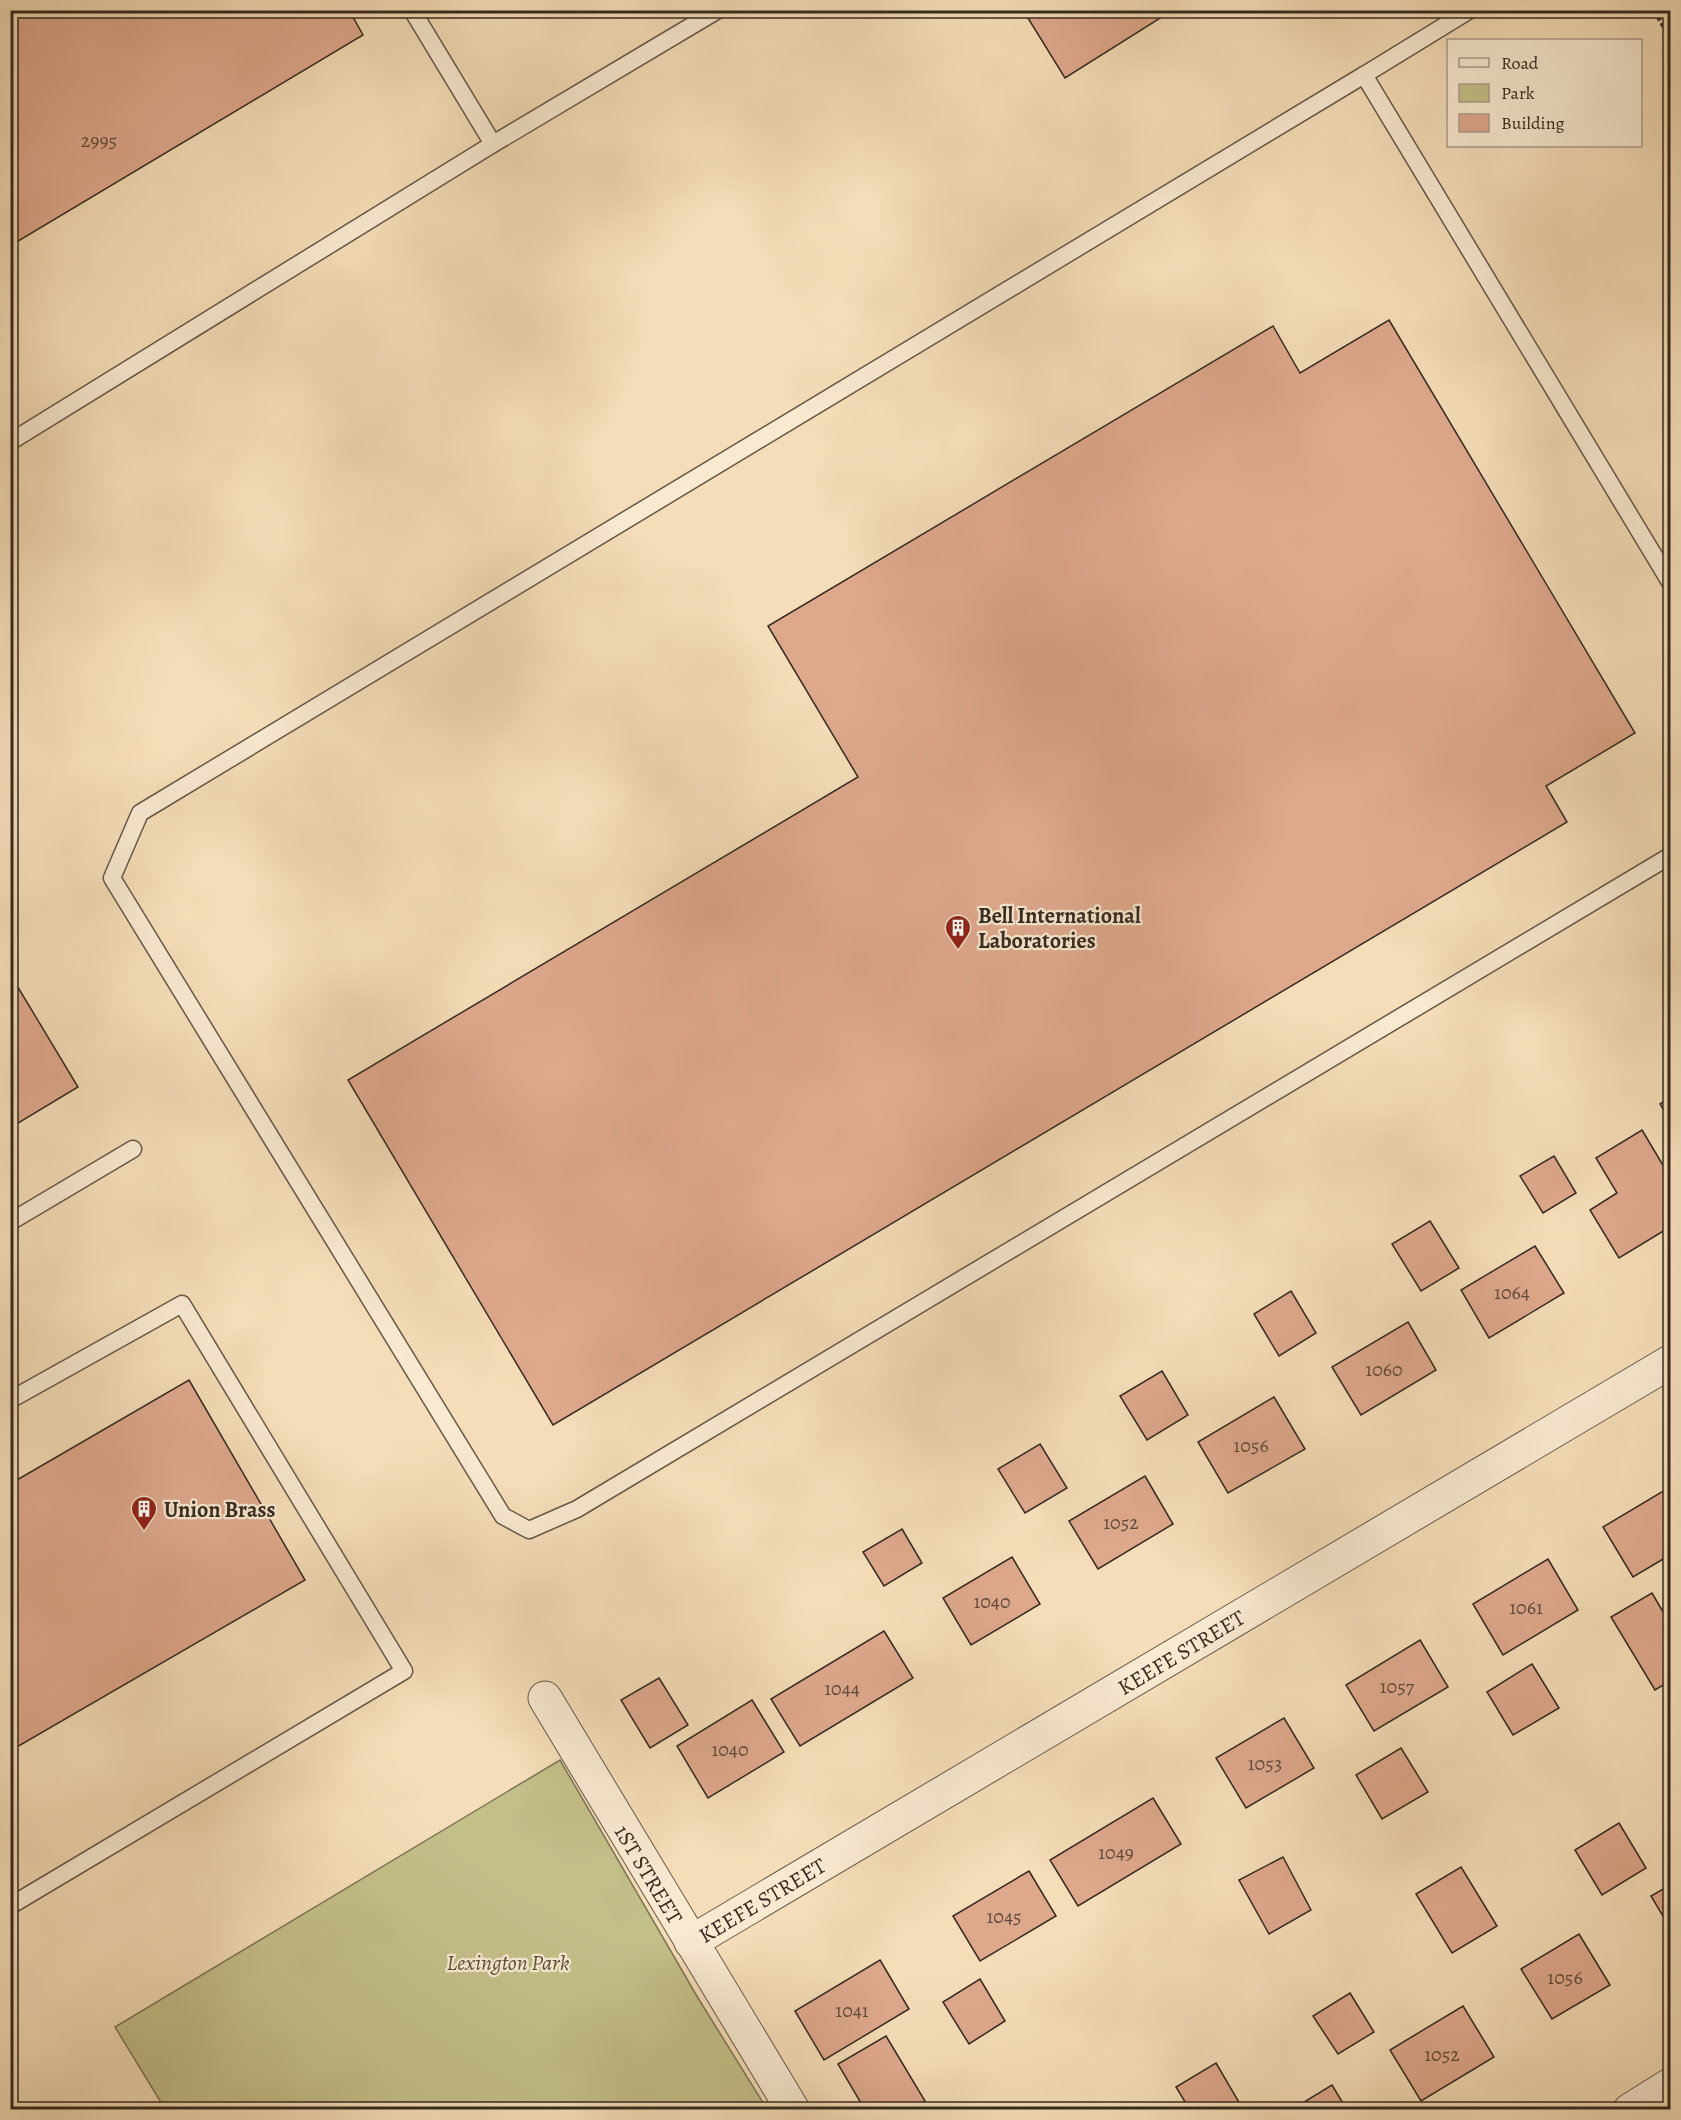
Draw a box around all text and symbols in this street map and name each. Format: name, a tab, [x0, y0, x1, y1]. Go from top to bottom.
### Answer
legend	[1447, 39, 1642, 147]
text: Road	[1501, 51, 1539, 75]
text: Park	[1501, 81, 1535, 105]
text: Building	[1501, 111, 1565, 135]
house number: 2995	[81, 127, 117, 154]
place label: Bell International Laboratories	[978, 901, 1141, 956]
building icon: Bell International Laboratories	[943, 913, 973, 951]
house number: 1064	[1494, 1279, 1530, 1306]
house number: 1060	[1365, 1356, 1403, 1383]
house number: 1056	[1233, 1432, 1269, 1459]
building icon: Union Brass	[129, 1494, 159, 1532]
place label: Union Brass	[164, 1495, 276, 1525]
house number: 1052	[1103, 1509, 1139, 1536]
house number: 1040	[973, 1588, 1011, 1615]
house number: 1061	[1509, 1594, 1543, 1621]
street label: KEEFE STREET	[1112, 1603, 1251, 1703]
house number: 1057	[1380, 1673, 1415, 1700]
house number: 1044	[824, 1675, 860, 1702]
house number: 1040	[711, 1736, 749, 1763]
house number: 1053	[1248, 1750, 1282, 1777]
street label: 1ST STREET	[607, 1819, 690, 1930]
house number: 1049	[1098, 1839, 1134, 1866]
street label: KEEFE STREET	[693, 1851, 832, 1951]
house number: 1045	[986, 1903, 1022, 1930]
park label: Lexington Park	[446, 1948, 570, 1978]
house number: 1056	[1547, 1964, 1583, 1991]
house number: 1041	[835, 1997, 869, 2024]
house number: 1052	[1424, 2041, 1460, 2068]

